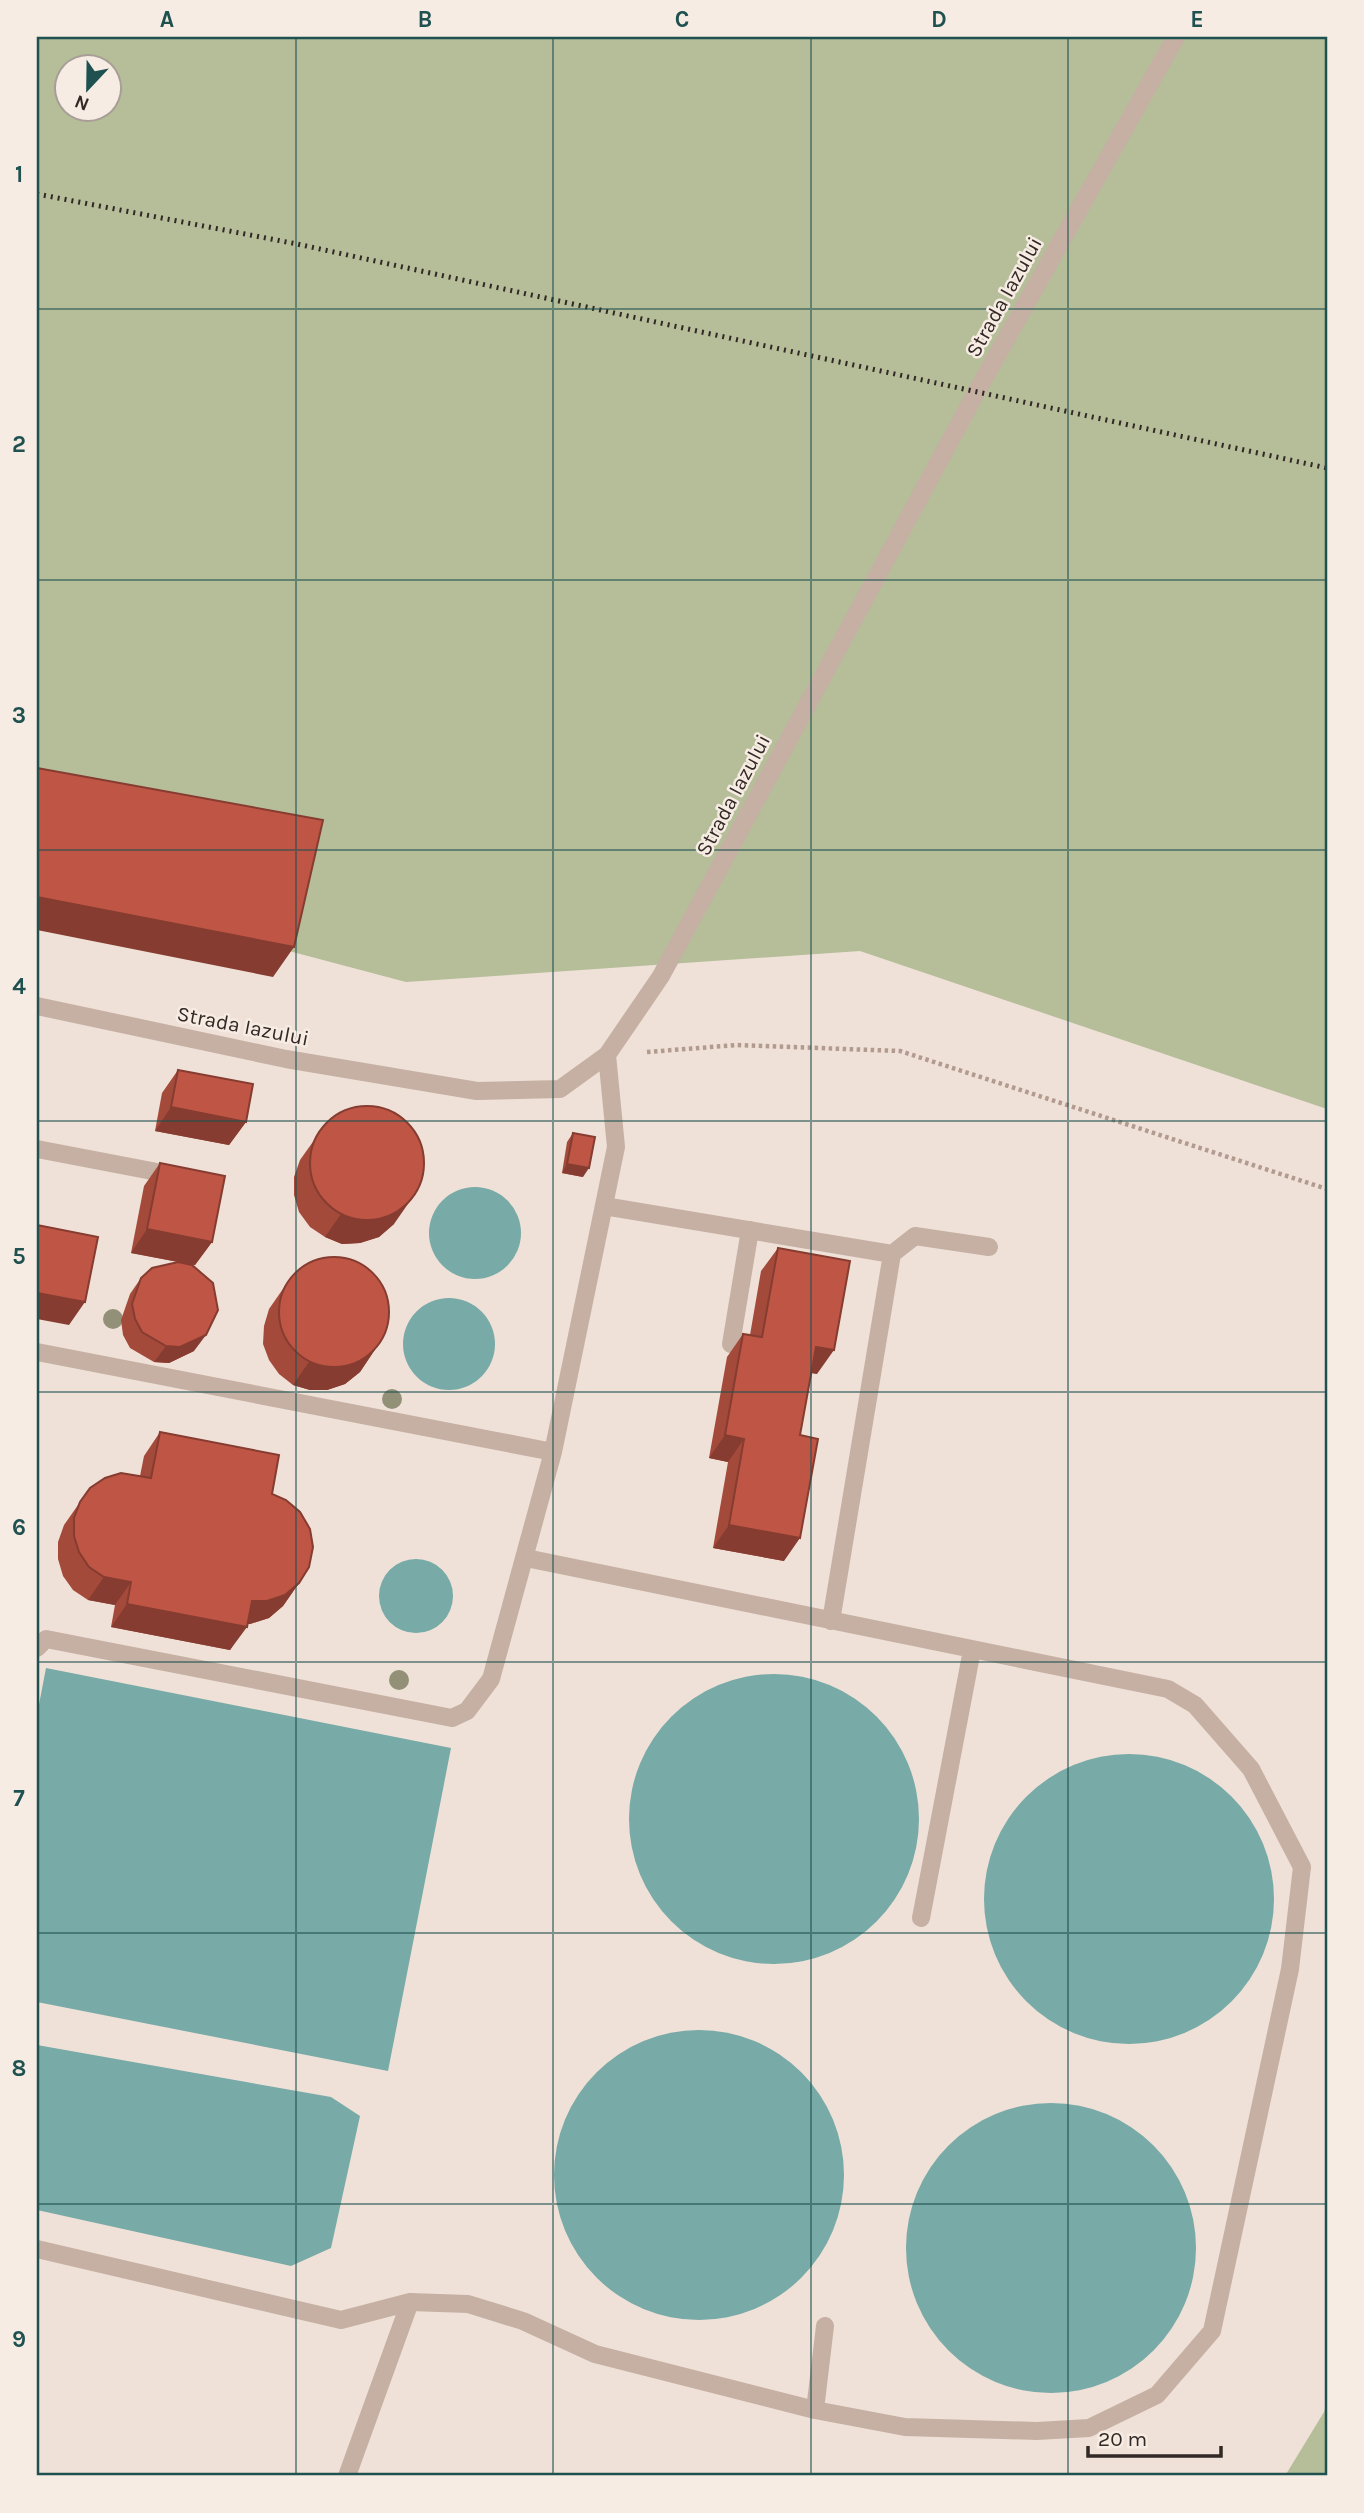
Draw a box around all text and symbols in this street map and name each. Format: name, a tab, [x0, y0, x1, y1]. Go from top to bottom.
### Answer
text: A	[160, 6, 174, 33]
text: B	[418, 6, 432, 33]
text: C	[675, 6, 689, 33]
text: D	[931, 6, 947, 33]
text: E	[1190, 6, 1204, 33]
north arrow	[52, 52, 122, 122]
text: N	[72, 90, 92, 116]
text: 1	[15, 161, 23, 188]
street label: Strada Iazului	[961, 233, 1047, 361]
text: 2	[12, 431, 26, 458]
text: 3	[12, 702, 26, 729]
street label: Strada Iazului	[691, 730, 775, 860]
text: 4	[12, 973, 26, 1000]
street label: Strada Iazului	[175, 1001, 311, 1051]
text: 5	[12, 1243, 26, 1270]
text: 6	[12, 1514, 26, 1541]
text: 7	[13, 1785, 25, 1812]
text: 8	[12, 2055, 26, 2082]
text: 9	[12, 2326, 26, 2353]
scale bar	[1088, 2415, 1220, 2459]
text: 20 m	[1098, 2427, 1147, 2451]

